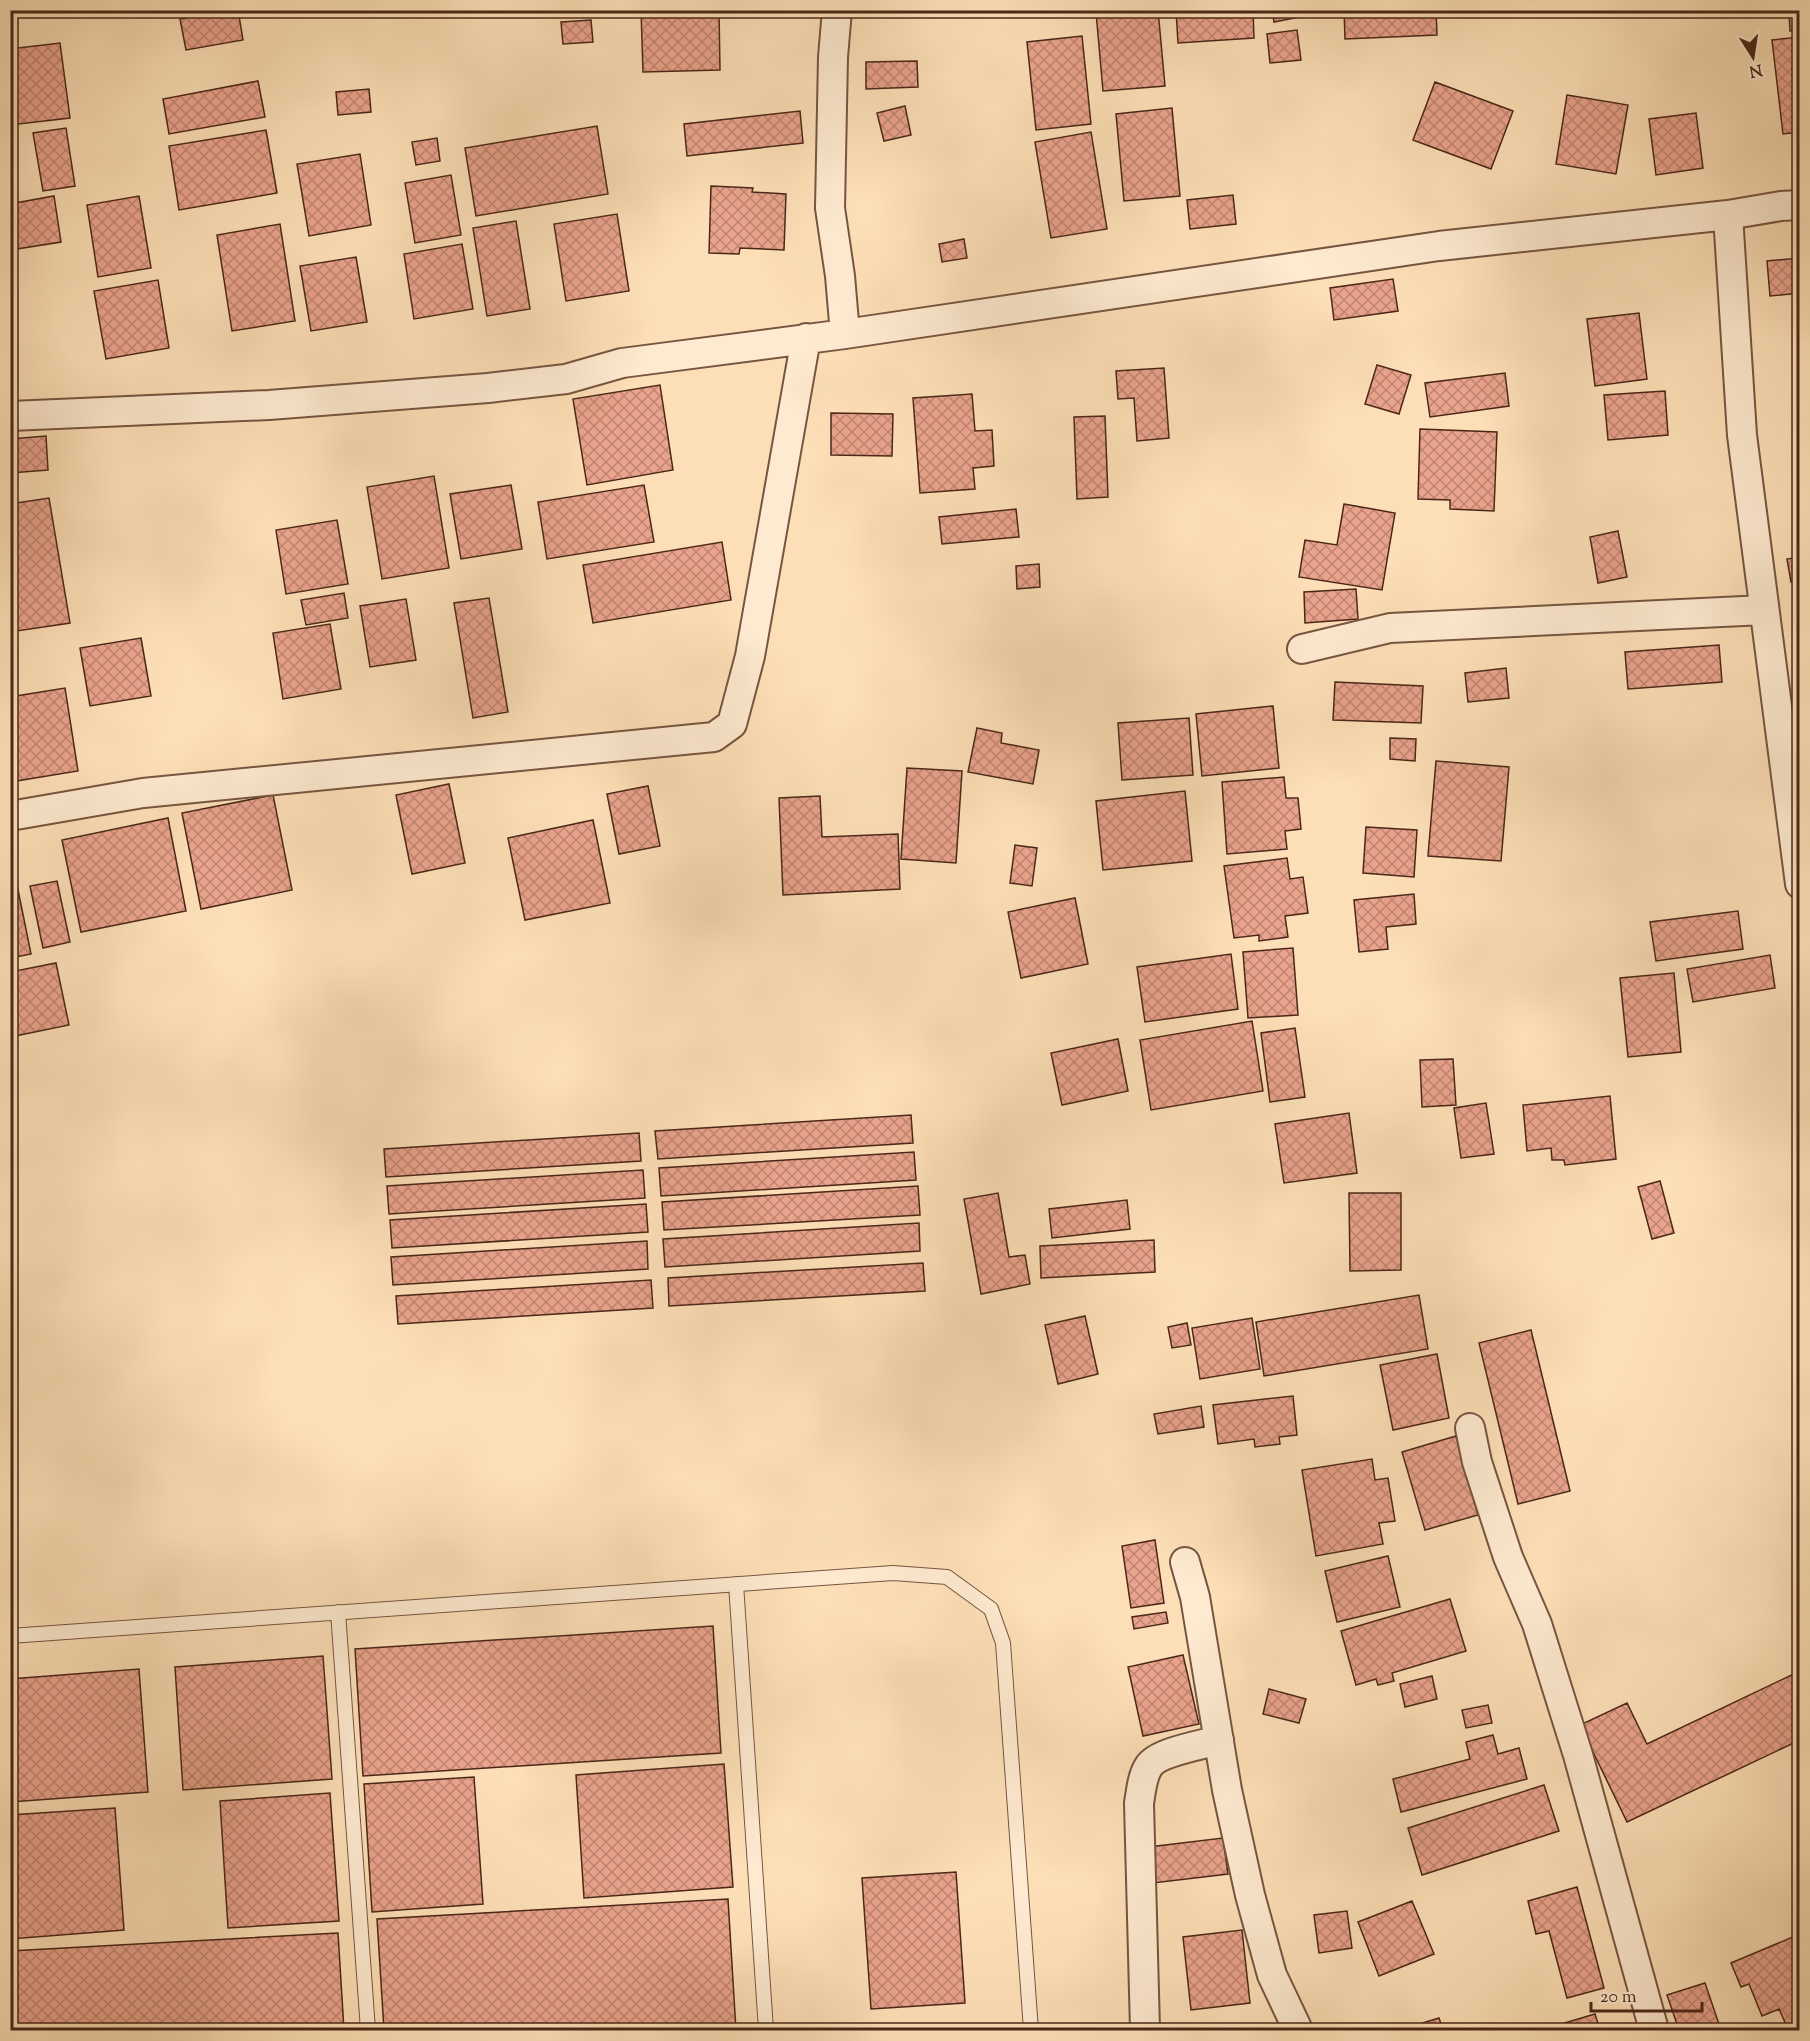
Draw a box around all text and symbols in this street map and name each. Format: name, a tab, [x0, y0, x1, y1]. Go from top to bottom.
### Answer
north arrow	[1723, 27, 1783, 87]
text: N	[1747, 57, 1764, 82]
scale bar	[1591, 1975, 1702, 2013]
text: 20 m	[1600, 1985, 1637, 2011]

